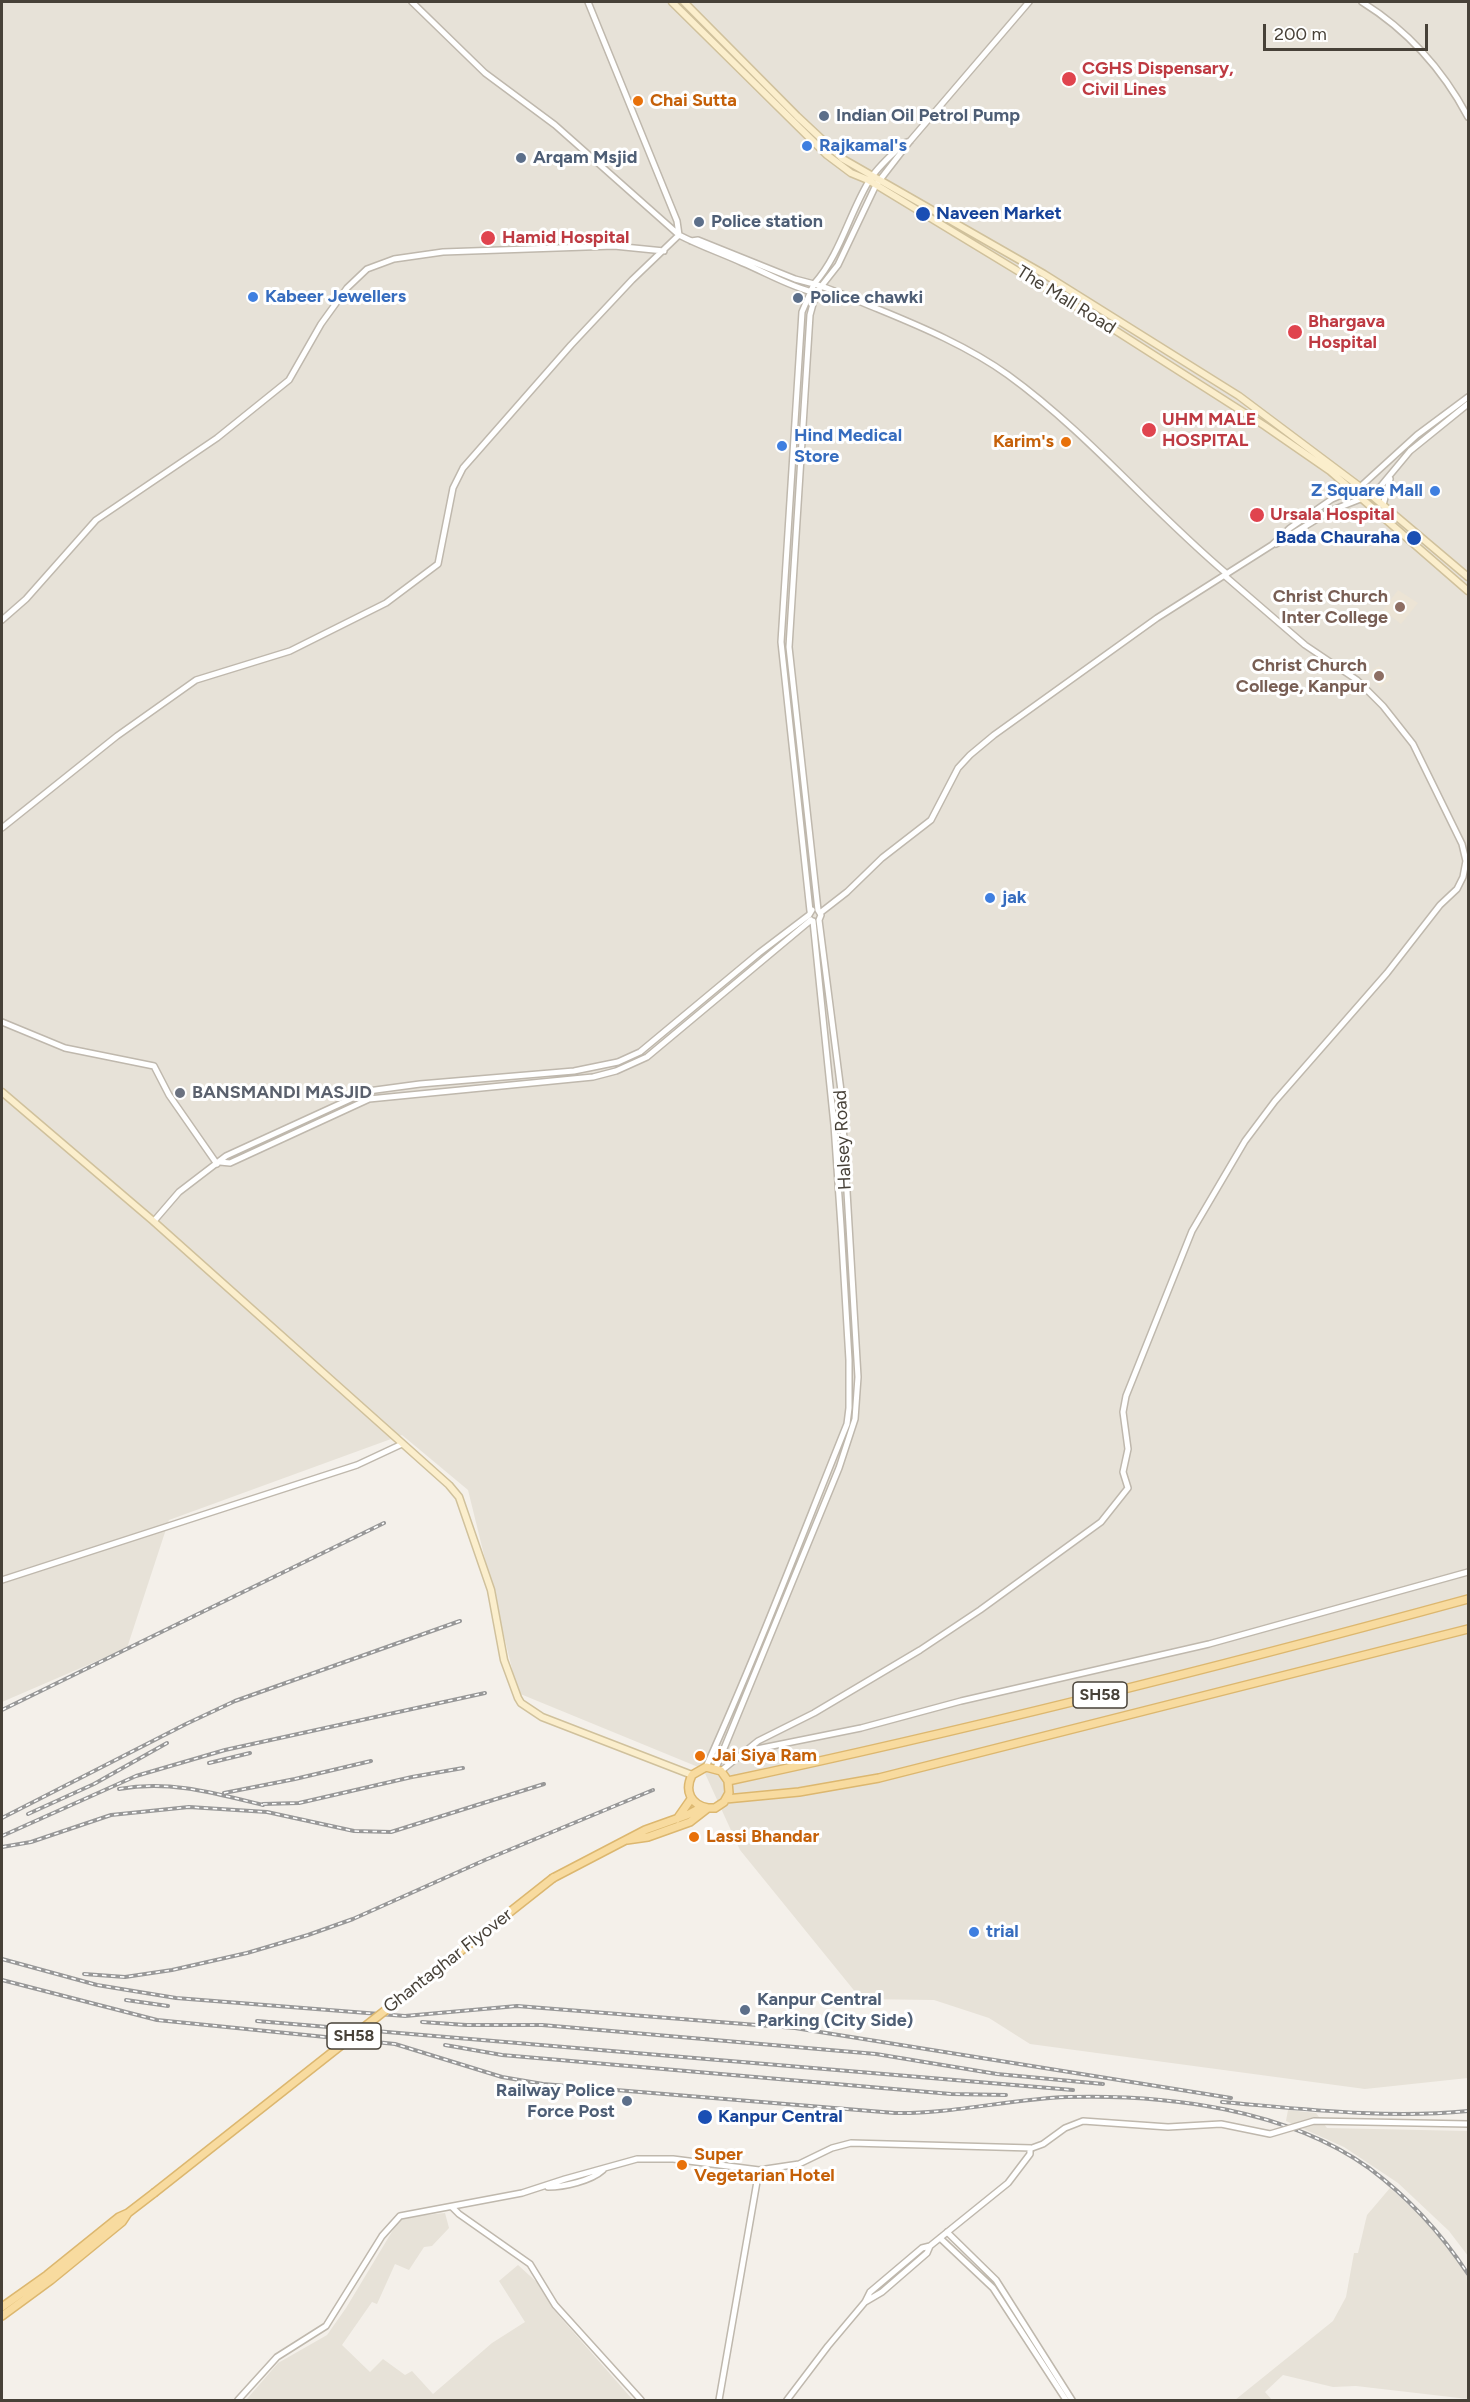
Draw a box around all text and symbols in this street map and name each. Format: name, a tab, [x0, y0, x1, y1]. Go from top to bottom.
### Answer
scale bar	[1266, 12, 1431, 50]
text: 200 m	[1274, 23, 1327, 45]
place label: CGHS Dispensary, Civil Lines	[1082, 58, 1234, 100]
marker: CGHS Dispensary, Civil Lines	[1060, 70, 1078, 88]
place label: Chai Sutta	[650, 90, 737, 112]
marker: Chai Sutta	[631, 94, 645, 108]
place label: Indian Oil Petrol Pump	[836, 105, 1020, 127]
marker: Indian Oil Petrol Pump	[817, 109, 831, 123]
place label: Rajkamal's	[819, 135, 907, 157]
marker: Rajkamal's	[800, 139, 814, 153]
place label: Arqam Msjid	[533, 147, 637, 169]
marker: Arqam Msjid	[514, 151, 528, 165]
place label: Naveen Market	[936, 203, 1062, 225]
marker: Naveen Market	[914, 205, 932, 223]
place label: Police station	[711, 211, 823, 233]
marker: Police station	[692, 215, 706, 229]
place label: Hamid Hospital	[502, 227, 629, 249]
marker: Hamid Hospital	[479, 229, 497, 247]
street label: The Mall Road	[1013, 261, 1119, 339]
place label: Kabeer Jewellers	[265, 286, 406, 308]
place label: Police chawki	[810, 287, 923, 309]
marker: Kabeer Jewellers	[246, 290, 260, 304]
marker: Police chawki	[791, 291, 805, 305]
place label: Bhargava Hospital	[1308, 311, 1385, 354]
marker: Bhargava Hospital	[1286, 323, 1304, 341]
place label: UHM MALE HOSPITAL	[1162, 409, 1256, 452]
marker: UHM MALE HOSPITAL	[1140, 421, 1158, 439]
place label: Hind Medical Store	[794, 425, 902, 468]
place label: Karim's	[993, 431, 1054, 453]
marker: Karim's	[1059, 435, 1073, 449]
marker: Hind Medical Store	[775, 439, 789, 453]
place label: Z Square Mall	[1311, 480, 1423, 502]
marker: Z Square Mall	[1428, 484, 1442, 498]
place label: Ursala Hospital	[1270, 504, 1395, 526]
marker: Ursala Hospital	[1248, 506, 1266, 524]
place label: Bada Chauraha	[1275, 527, 1400, 549]
marker: Bada Chauraha	[1405, 529, 1423, 547]
place label: Christ Church Inter College	[1273, 586, 1388, 628]
marker: Christ Church Inter College	[1393, 600, 1407, 614]
place label: Christ Church College, Kanpur	[1236, 655, 1367, 698]
marker: Christ Church College, Kanpur	[1372, 669, 1386, 683]
place label: jak	[1002, 887, 1027, 909]
marker: jak	[983, 891, 997, 905]
place label: BANSMANDI MASJID	[192, 1082, 372, 1104]
marker: BANSMANDI MASJID	[173, 1086, 187, 1100]
street label: Halsey Road	[830, 1090, 856, 1190]
road number: SH58	[1073, 1682, 1127, 1708]
place label: Jai Siya Ram	[712, 1745, 817, 1767]
marker: Jai Siya Ram	[693, 1749, 707, 1763]
place label: Lassi Bhandar	[706, 1826, 819, 1848]
marker: Lassi Bhandar	[687, 1830, 701, 1844]
street label: Ghantaghar Flyover	[379, 1904, 517, 2018]
place label: trial	[986, 1921, 1019, 1943]
marker: trial	[967, 1925, 981, 1939]
place label: Kanpur Central Parking (City Side)	[757, 1989, 913, 2032]
marker: Kanpur Central Parking (City Side)	[738, 2003, 752, 2017]
road number: SH58	[327, 2023, 381, 2049]
place label: Railway Police Force Post	[496, 2080, 615, 2122]
marker: Railway Police Force Post	[620, 2094, 634, 2108]
place label: Kanpur Central	[718, 2106, 843, 2128]
marker: Kanpur Central	[696, 2108, 714, 2126]
place label: Super Vegetarian Hotel	[694, 2144, 835, 2186]
marker: Super Vegetarian Hotel	[675, 2158, 689, 2172]

